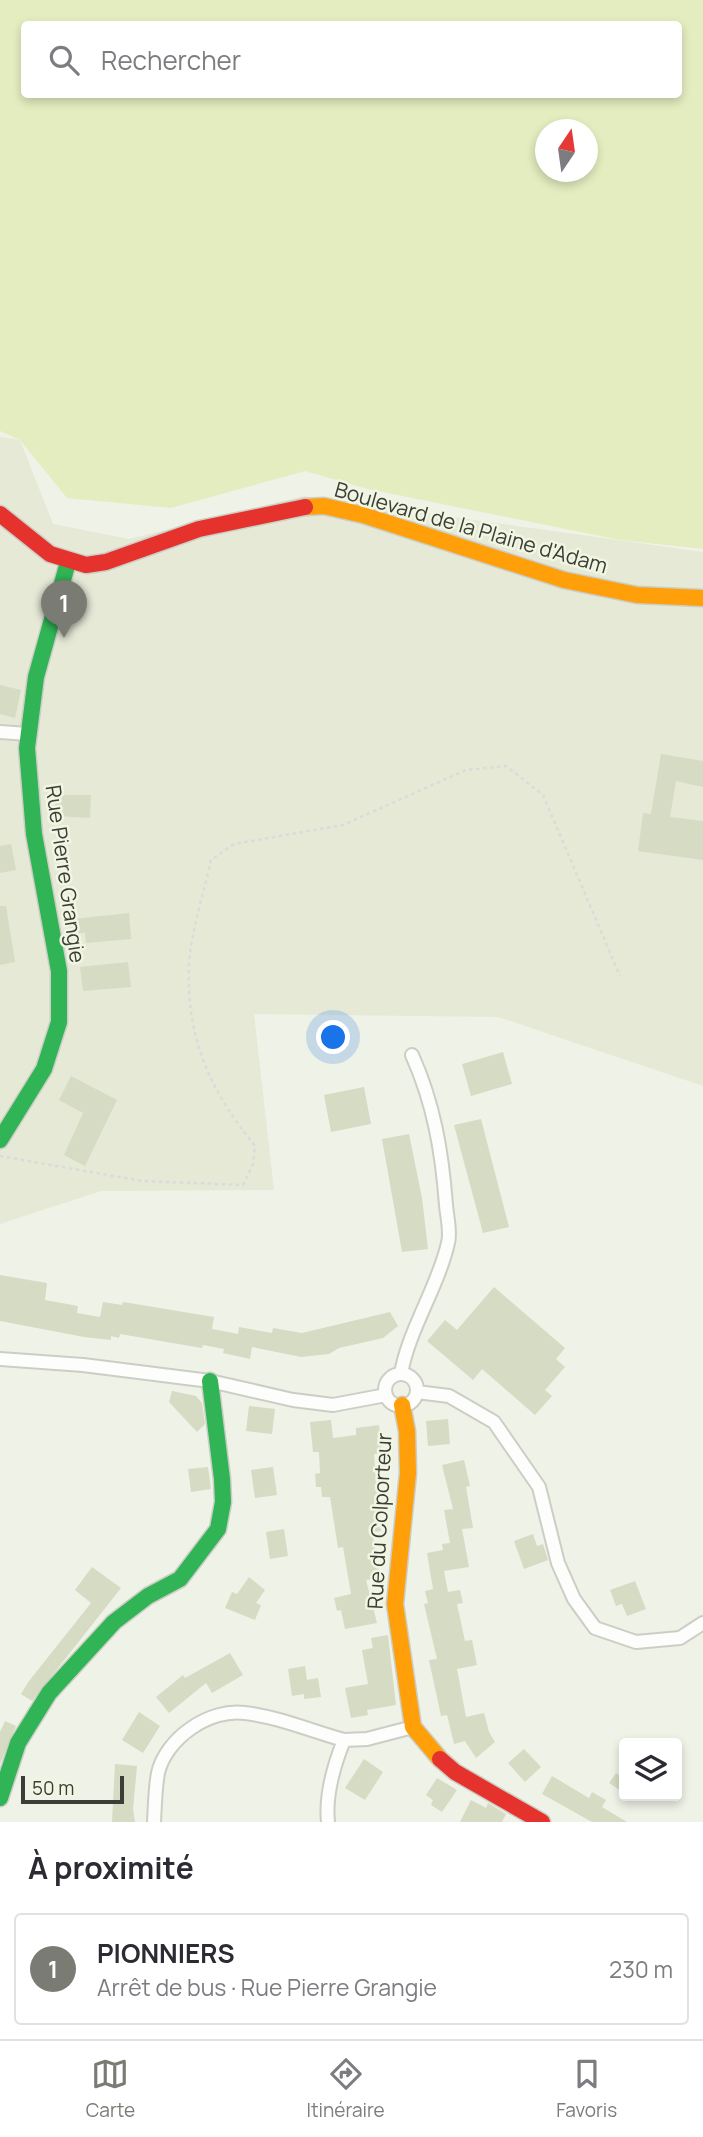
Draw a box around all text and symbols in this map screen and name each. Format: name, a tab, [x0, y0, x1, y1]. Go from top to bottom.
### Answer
search box	[21, 21, 682, 98]
icon: search	[45, 41, 83, 79]
text: Rechercher	[101, 42, 241, 78]
north arrow	[535, 119, 598, 182]
street label: Boulevard de la Plaine d'Adam	[332, 475, 611, 579]
pin: 1	[41, 580, 87, 638]
street label: Rue Pierre Grangie	[40, 783, 92, 965]
your location	[316, 1020, 350, 1054]
street label: Rue du Colporteur	[360, 1432, 398, 1610]
map controls	[619, 1738, 682, 1801]
button: layers	[619, 1738, 682, 1801]
scale bar	[21, 1773, 124, 1805]
text: 50 m	[32, 1775, 74, 1801]
text: À proximité	[28, 1847, 194, 1888]
text: PIONNIERS	[97, 1935, 234, 1971]
text: 1	[48, 1953, 58, 1985]
text: 230 m	[609, 1953, 673, 1985]
text: Arrêt de bus · Rue Pierre Grangie	[97, 1971, 437, 2003]
tab: Carte	[86, 2055, 135, 2123]
tab: Itinéraire	[307, 2055, 385, 2123]
tab: Favoris	[556, 2055, 617, 2123]

